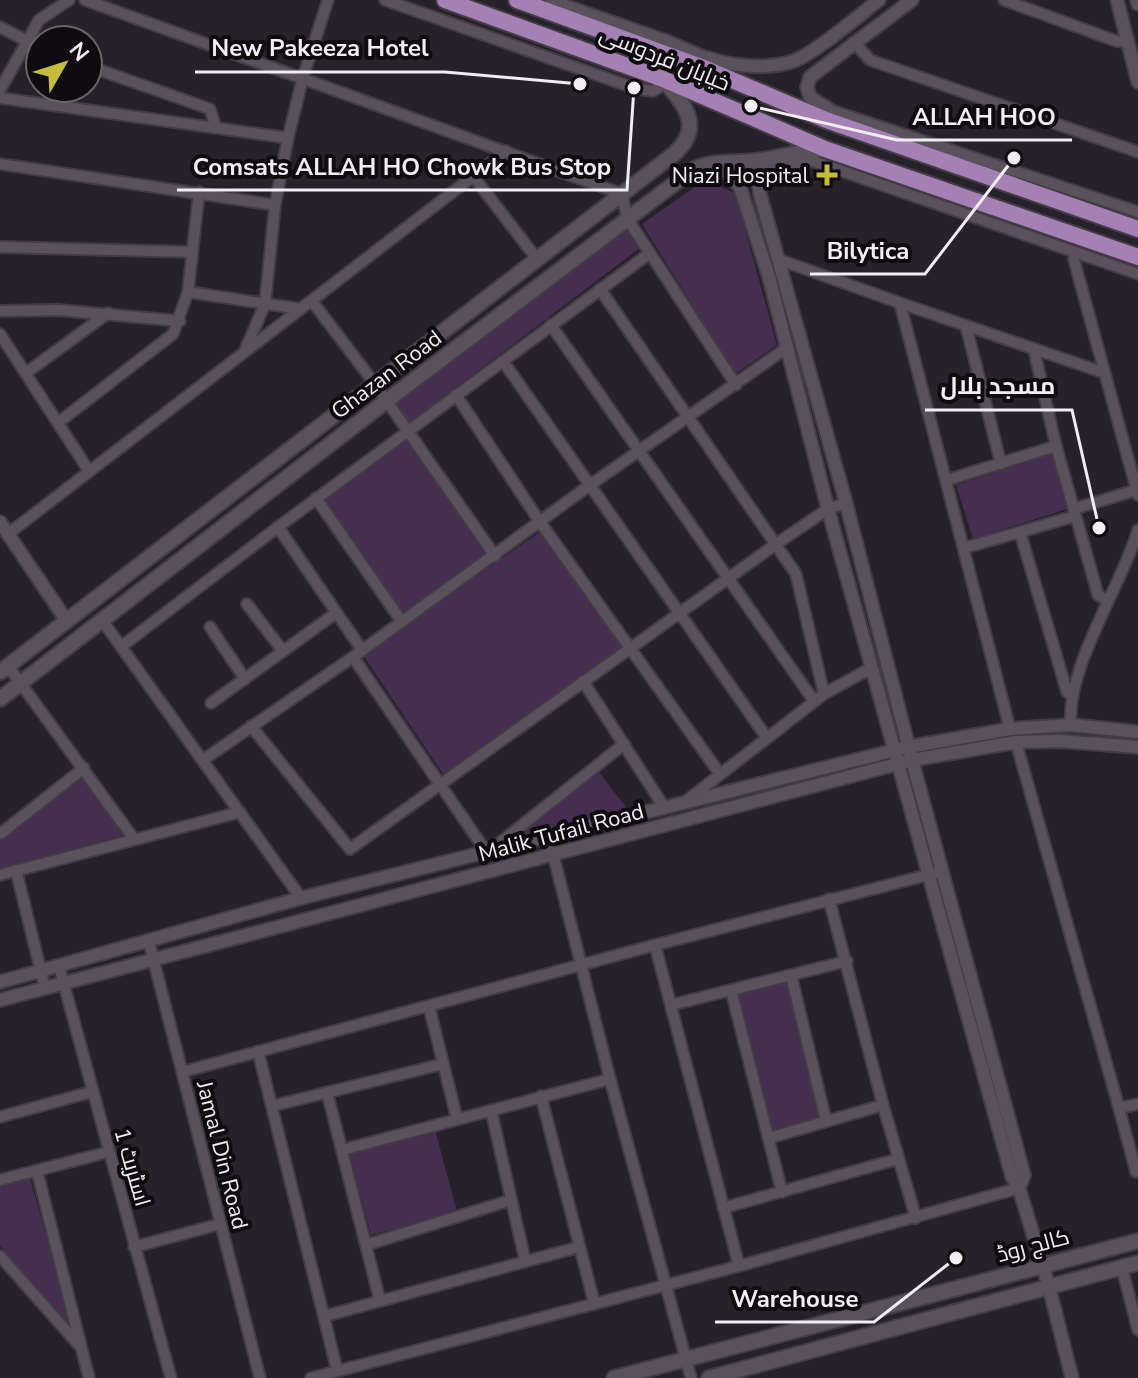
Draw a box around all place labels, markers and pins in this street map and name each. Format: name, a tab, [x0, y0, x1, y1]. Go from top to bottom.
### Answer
callout: New Pakeeza Hotel	[195, 24, 445, 72]
callout: ALLAH HOO	[897, 92, 1072, 140]
callout: Comsats ALLAH HO Chowk Bus Stop	[177, 142, 627, 190]
place label: Niazi Hospital	[672, 161, 809, 191]
marker: Niazi Hospital	[816, 164, 838, 186]
callout: Bilytica	[810, 226, 925, 274]
callout: مسجد بلال	[925, 362, 1072, 410]
callout: Warehouse	[715, 1274, 874, 1322]

